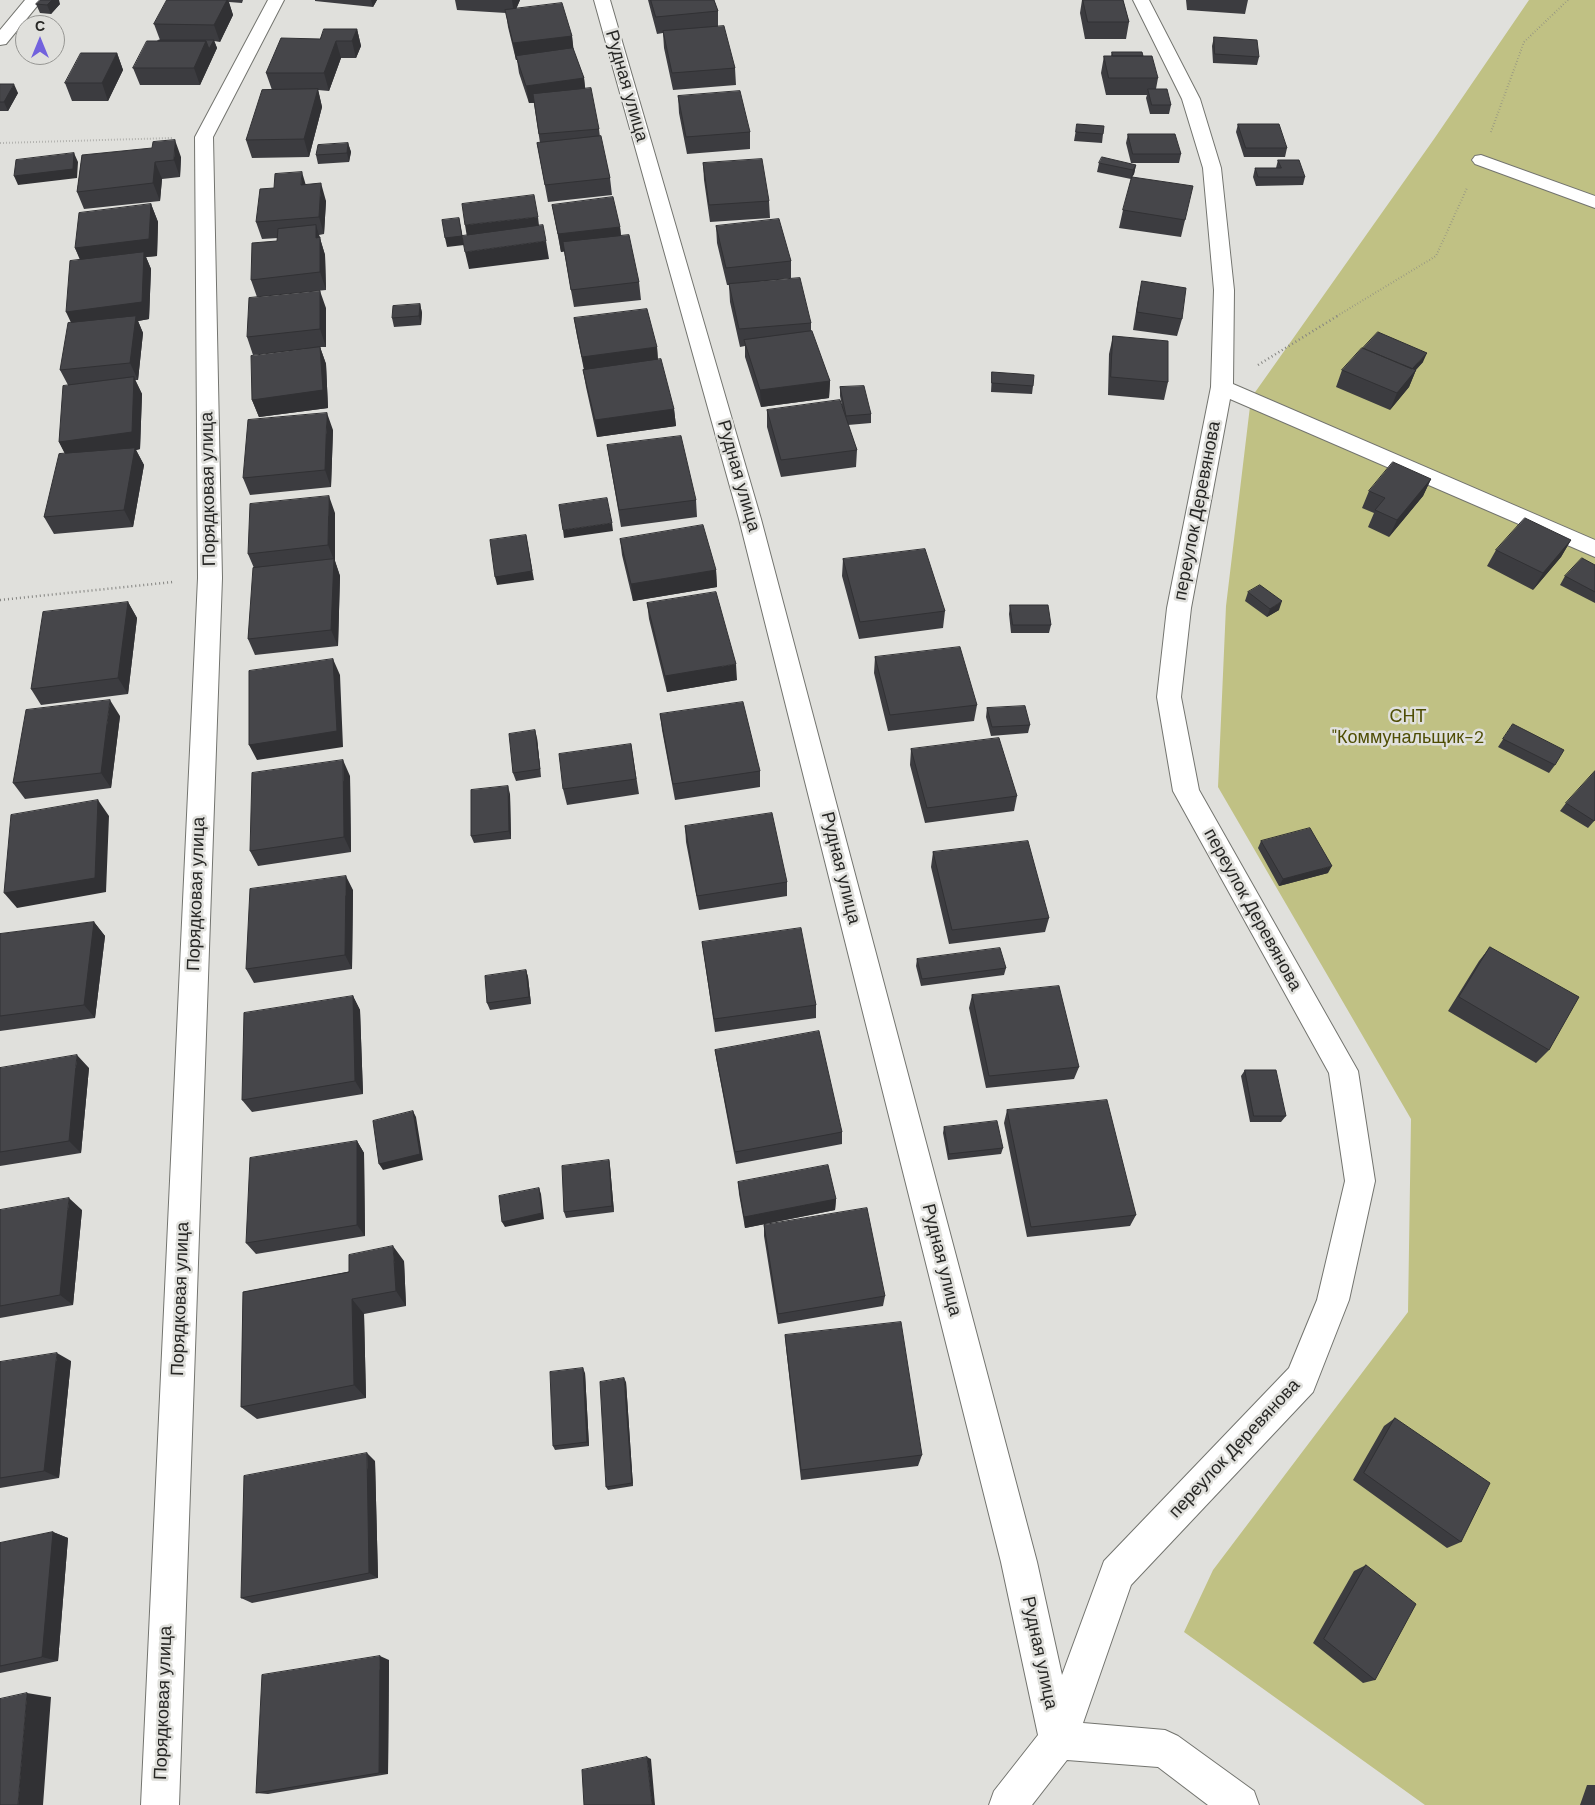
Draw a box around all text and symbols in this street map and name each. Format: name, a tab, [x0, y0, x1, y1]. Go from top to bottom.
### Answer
north arrow	[15, 15, 65, 65]
text: С	[35, 17, 45, 35]
street label: Рудная улица	[600, 28, 652, 144]
street label: Порядковая улица	[197, 412, 221, 566]
street label: Рудная улица	[712, 418, 764, 534]
street label: переулок Деревянова	[1170, 420, 1226, 602]
park label: СНТ "Коммунальщик-2	[1332, 706, 1484, 749]
street label: Рудная улица	[816, 810, 864, 926]
street label: Порядковая улица	[184, 816, 210, 972]
street label: переулок Деревянова	[1198, 825, 1306, 995]
street label: Рудная улица	[917, 1202, 965, 1318]
street label: Порядковая улица	[168, 1221, 194, 1377]
street label: переулок Деревянова	[1165, 1375, 1305, 1523]
street label: Рудная улица	[1016, 1595, 1062, 1711]
street label: Порядковая улица	[151, 1625, 177, 1781]

